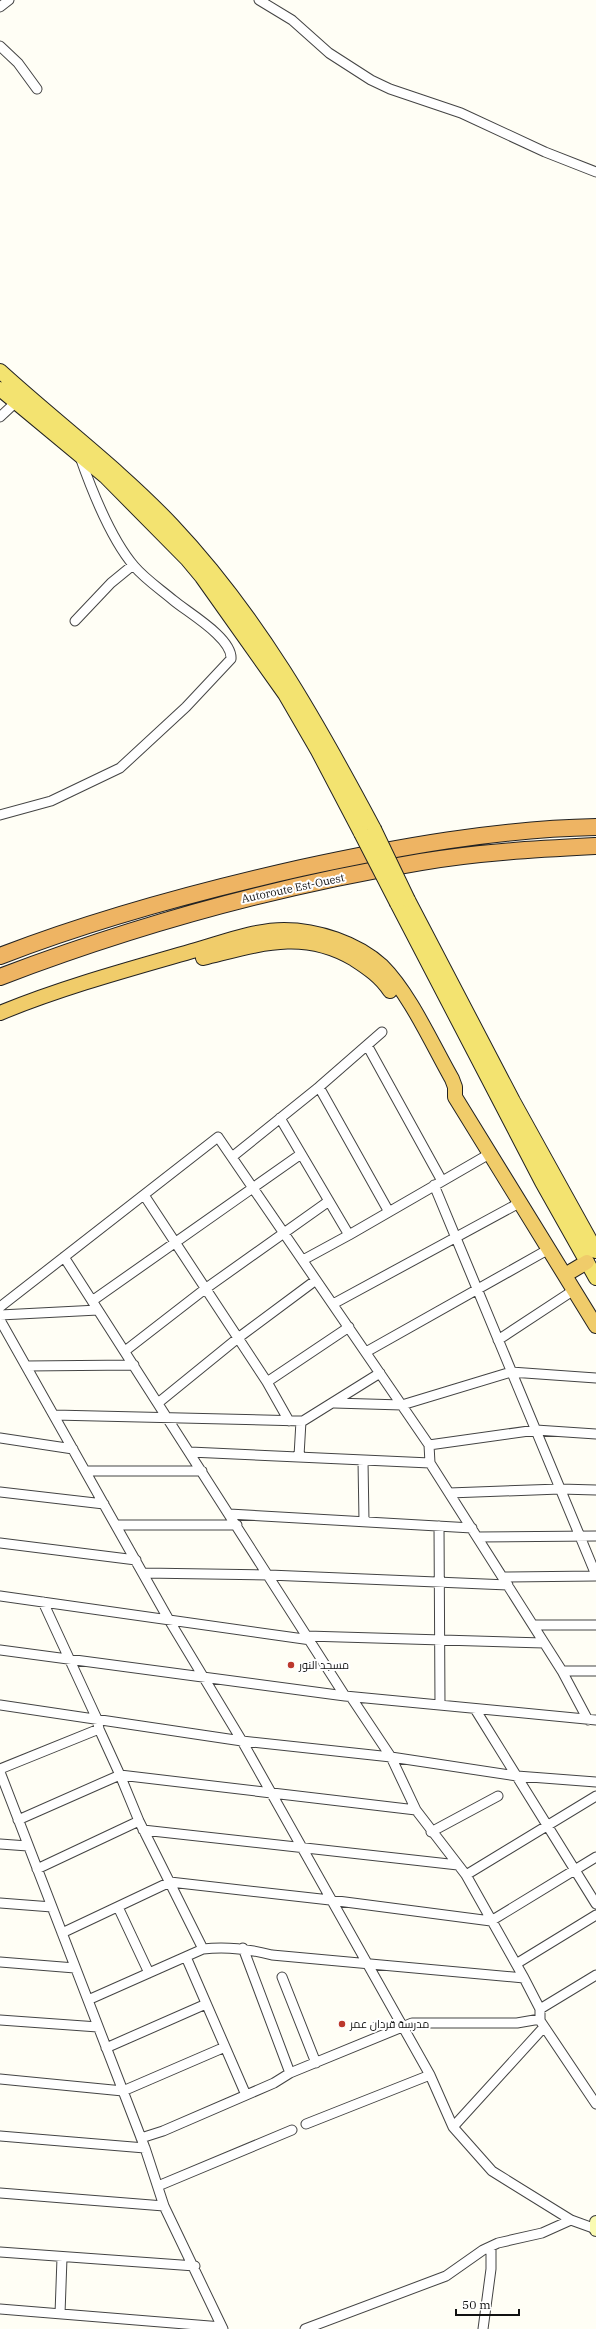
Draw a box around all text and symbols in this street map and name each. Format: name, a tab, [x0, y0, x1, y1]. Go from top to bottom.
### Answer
street label: Autoroute Est-Ouest	[240, 870, 346, 906]
place label: مسجد النور	[298, 1658, 349, 1672]
marker: مسجد النور	[286, 1660, 296, 1670]
place label: مدرسة قردان عمر	[349, 2017, 429, 2031]
marker: مدرسة قردان عمر	[337, 2019, 347, 2029]
scale bar	[456, 2291, 519, 2317]
text: 50 m	[462, 2297, 491, 2312]

